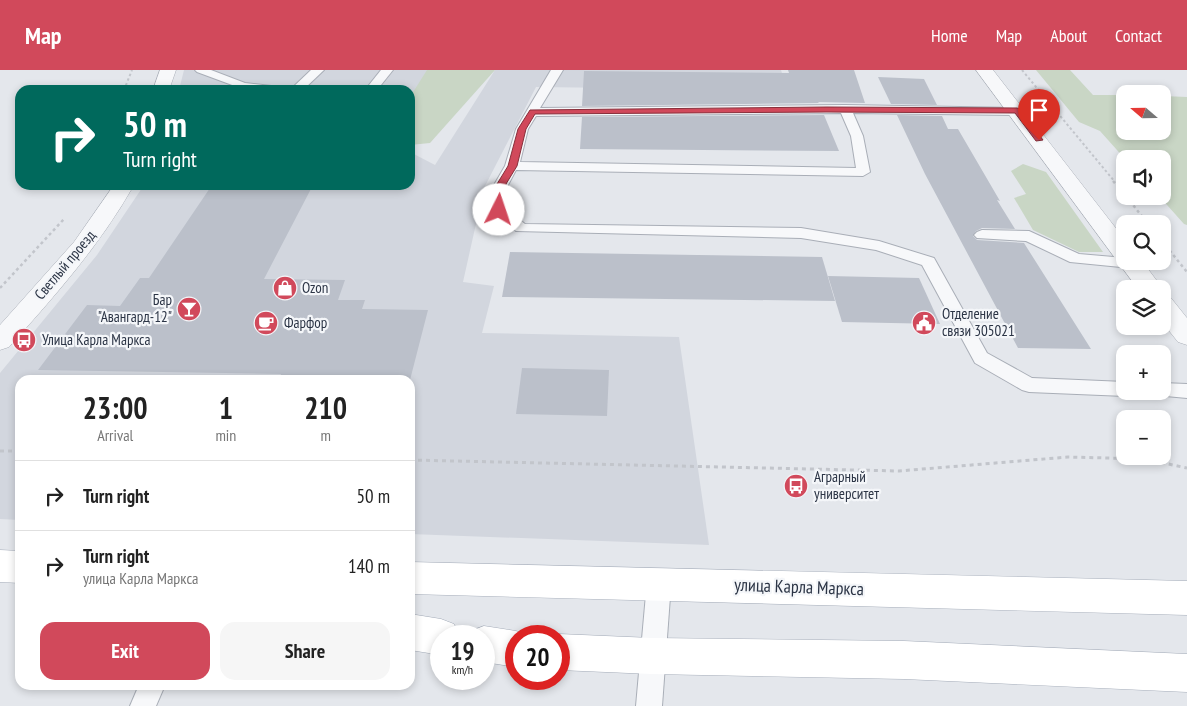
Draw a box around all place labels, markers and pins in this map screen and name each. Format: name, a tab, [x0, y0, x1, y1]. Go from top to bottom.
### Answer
pin	[1018, 89, 1060, 140]
shop icon: Ozon	[272, 275, 298, 301]
place label: Ozon	[302, 278, 328, 297]
place label: Бар "Авангард-12"	[98, 290, 172, 326]
bar icon: Бар "Авангард-12"	[176, 296, 202, 322]
place label: Отделение связи 305021	[942, 304, 1015, 340]
cafe icon: Фарфор	[253, 310, 279, 336]
public building icon: Отделение связи 305021	[911, 310, 937, 336]
place label: Фарфор	[284, 313, 327, 332]
bus stop icon: Улица Карла Маркса	[11, 327, 37, 353]
place label: Улица Карла Маркса	[42, 330, 150, 349]
place label: Аграрный университет	[814, 467, 879, 503]
bus stop icon: Аграрный университет	[783, 473, 809, 499]

